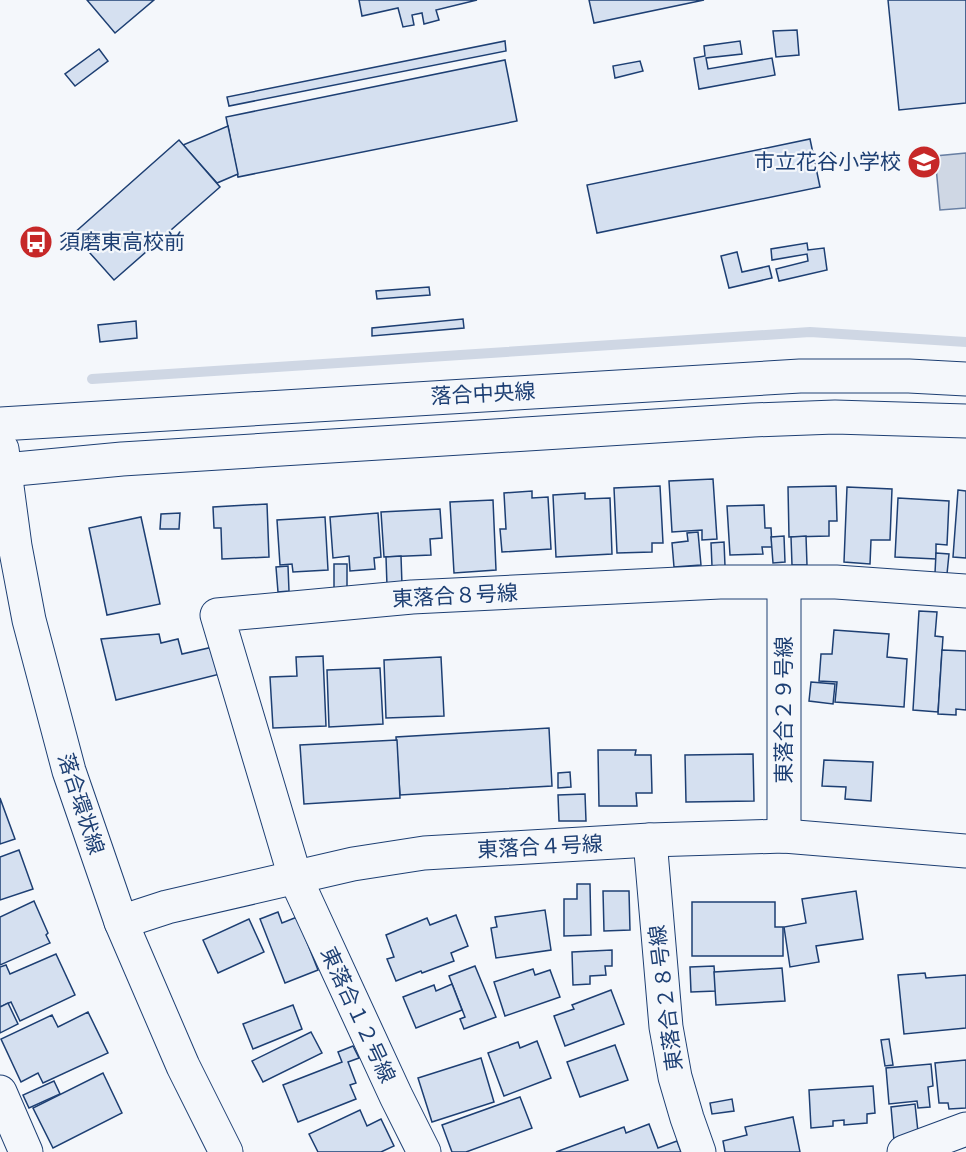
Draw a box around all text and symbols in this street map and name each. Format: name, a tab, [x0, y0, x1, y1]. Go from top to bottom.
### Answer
school or university icon: 市立花谷小学校	[906, 144, 942, 180]
place label: 市立花谷小学校	[754, 147, 901, 177]
bus stop icon: 須磨東高校前	[18, 224, 54, 260]
place label: 須磨東高校前	[59, 227, 185, 257]
street label: 落合中央線	[430, 376, 536, 412]
street label: 東落合８号線	[391, 578, 519, 614]
street label: 東落合２９号線	[769, 637, 799, 784]
street label: 落合環状線	[51, 749, 111, 859]
street label: 東落合４号線	[476, 829, 604, 865]
street label: 東落合２８号線	[642, 923, 690, 1073]
street label: 東落合１２号線	[313, 942, 403, 1088]

